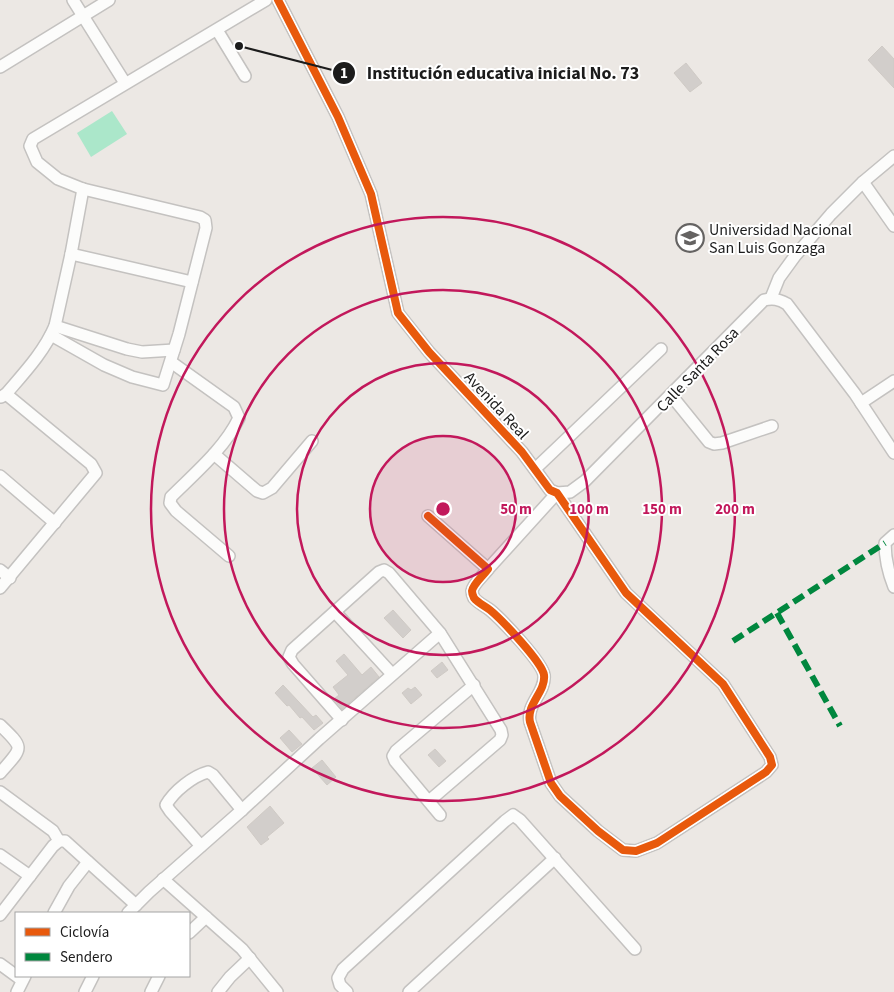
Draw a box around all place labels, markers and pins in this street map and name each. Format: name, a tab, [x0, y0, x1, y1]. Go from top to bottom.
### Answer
callout: Institución educativa inicial No. 73	[331, 56, 649, 89]
place label: Universidad Nacional San Luis Gonzaga	[709, 219, 852, 259]
school or university icon: Universidad Nacional San Luis Gonzaga	[675, 223, 705, 253]
centre of rings	[434, 500, 452, 518]

